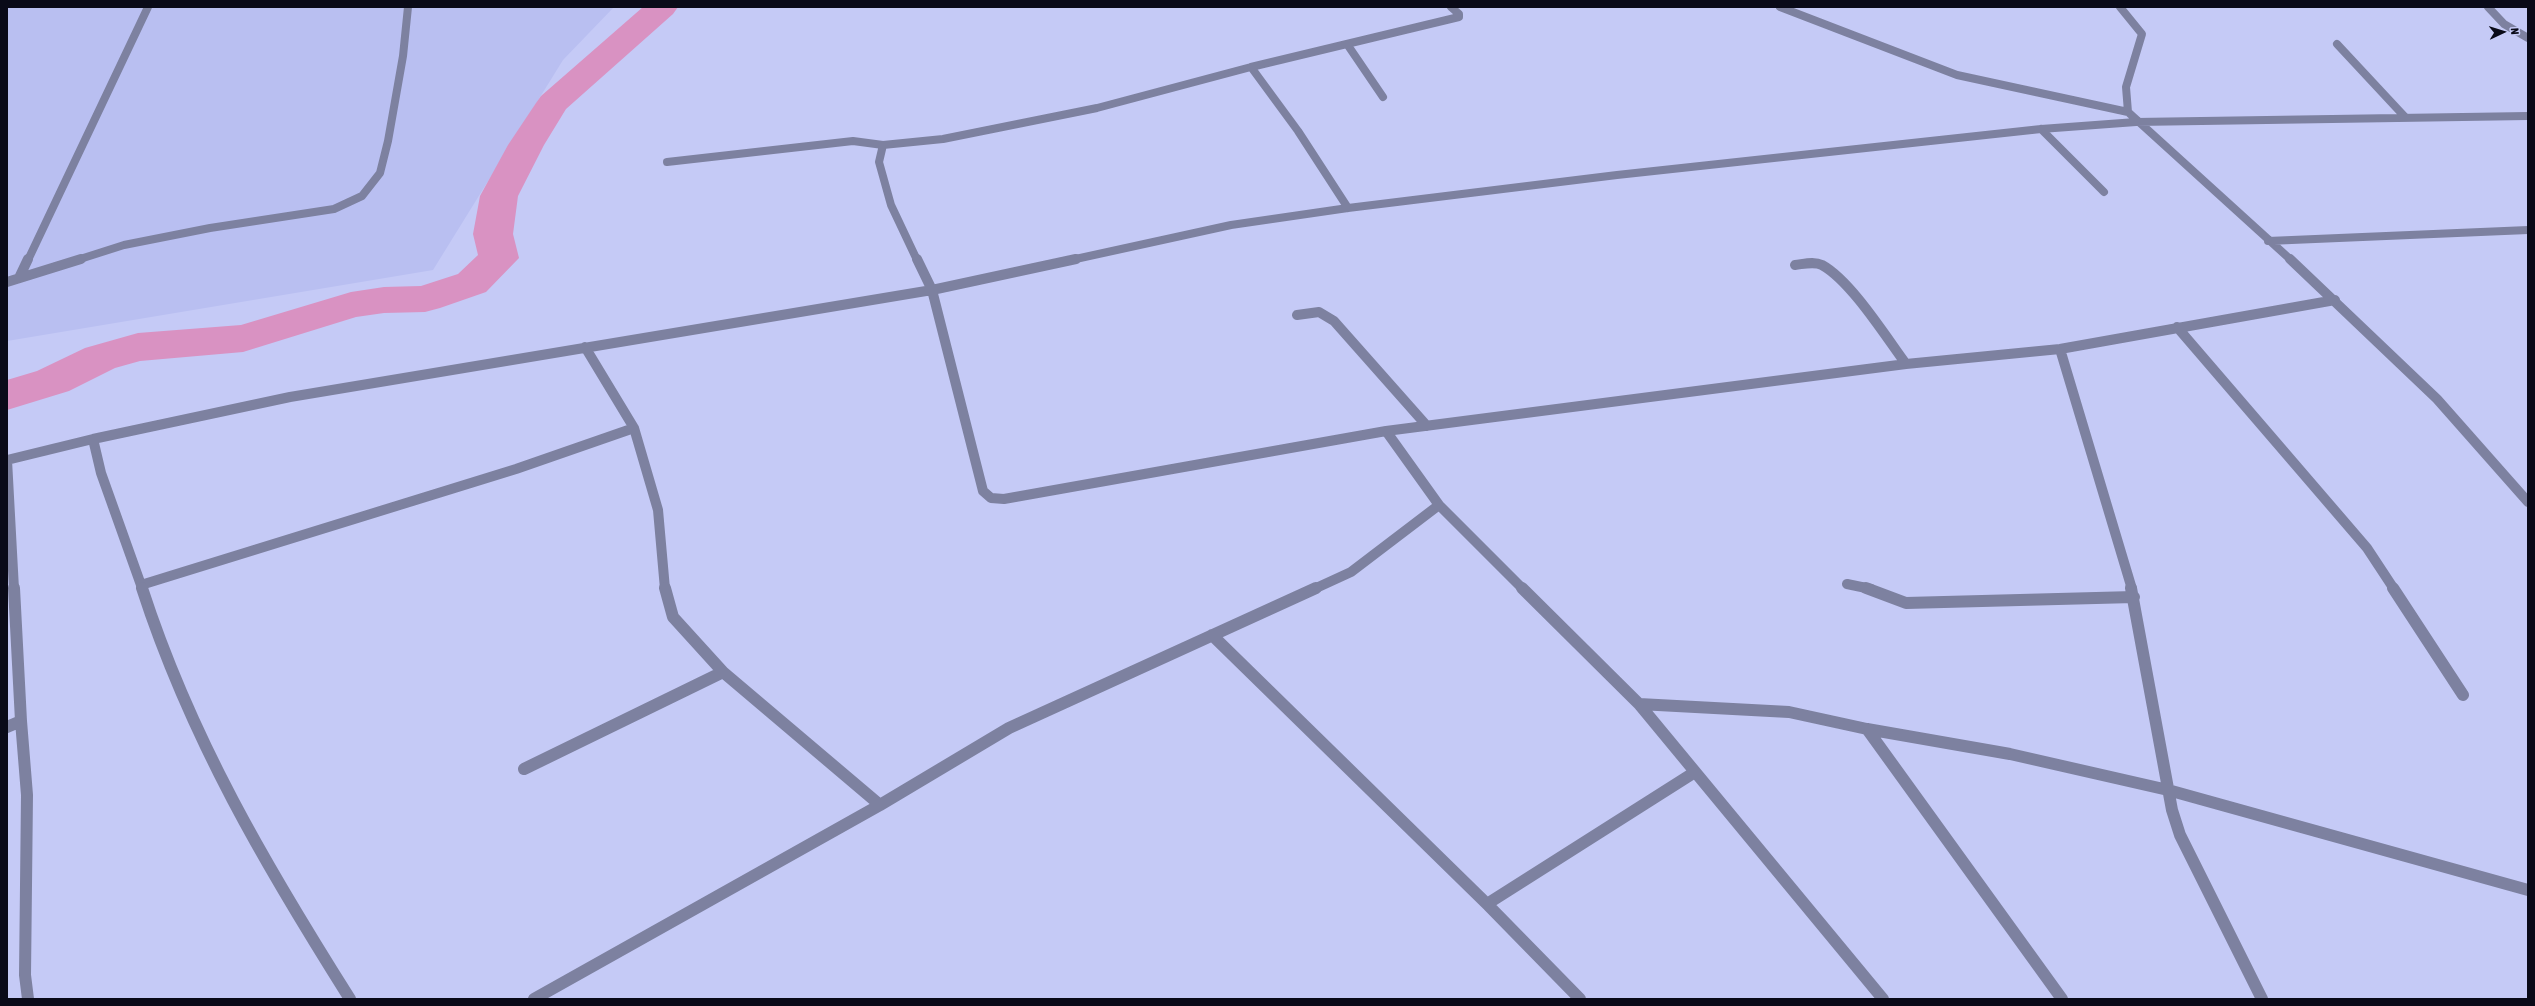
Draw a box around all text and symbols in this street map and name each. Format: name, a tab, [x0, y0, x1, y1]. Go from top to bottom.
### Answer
north arrow	[2483, 12, 2523, 52]
text: N	[2509, 28, 2521, 35]

